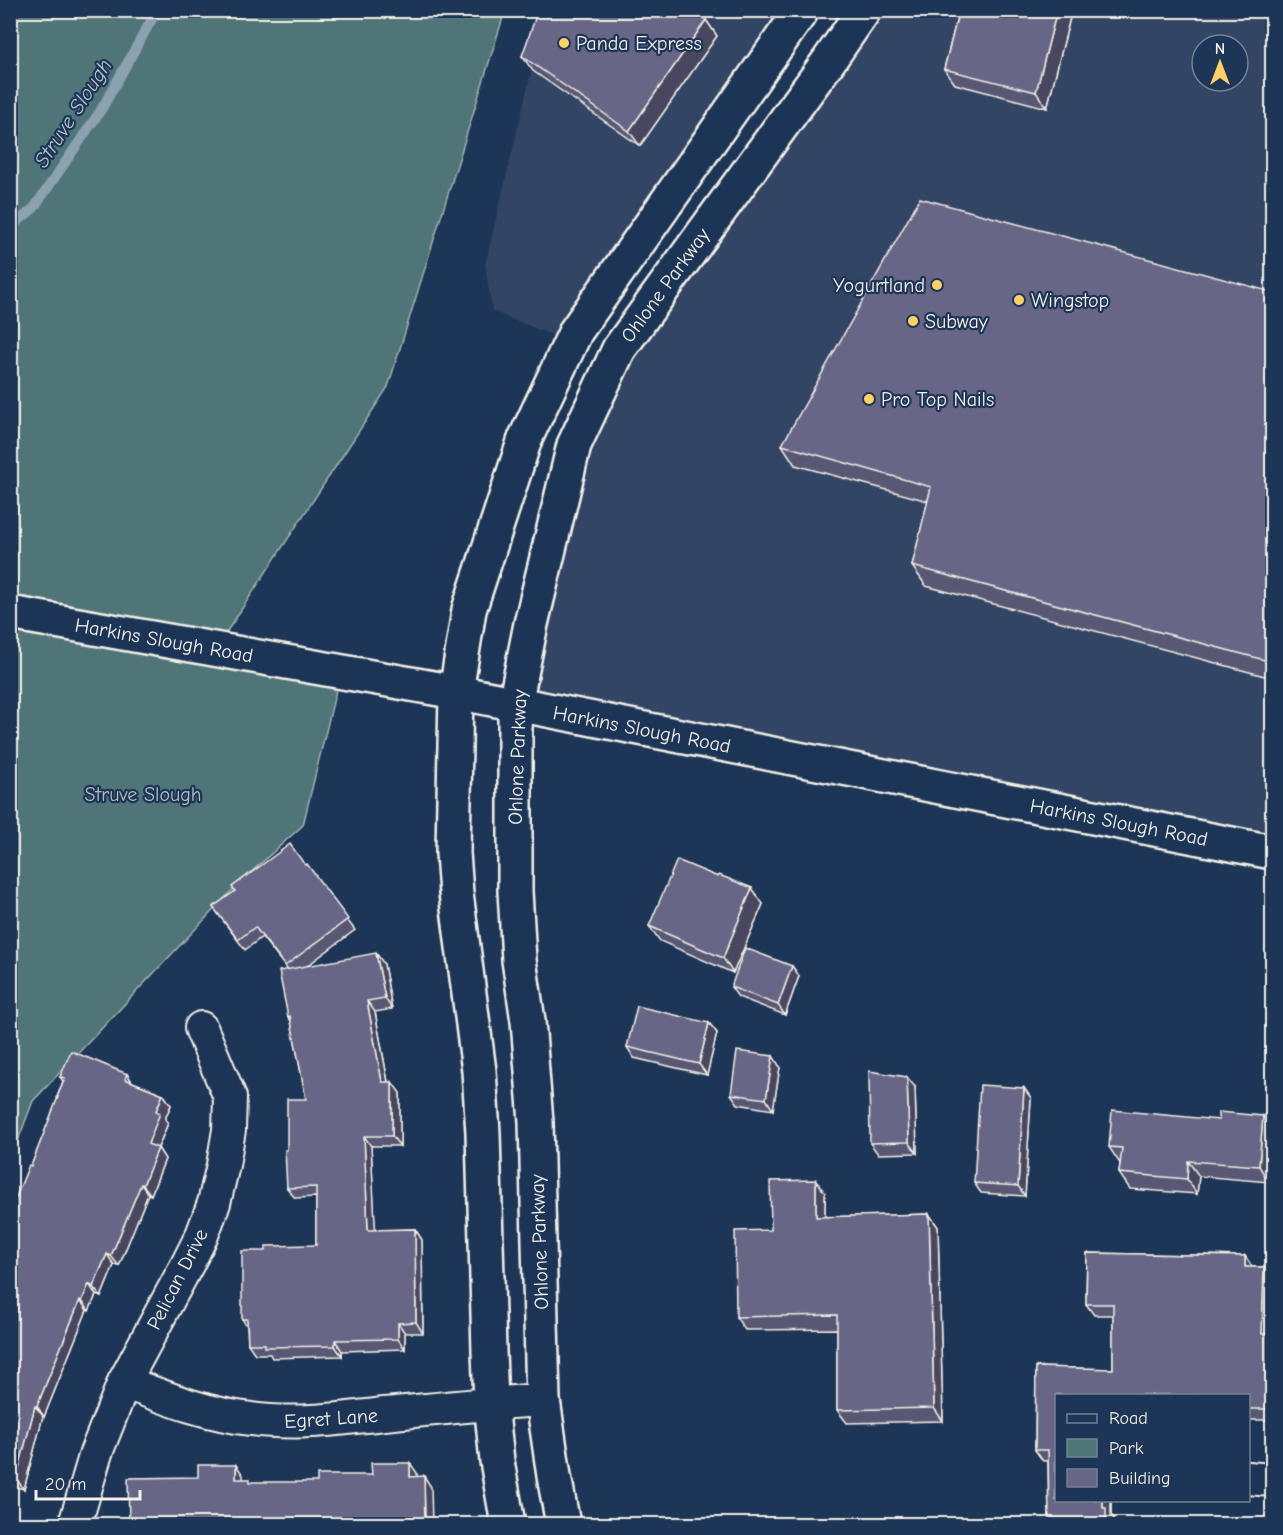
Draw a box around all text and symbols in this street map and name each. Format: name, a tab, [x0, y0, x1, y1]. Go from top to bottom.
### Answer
place label: Panda Express	[576, 32, 702, 55]
north arrow	[1190, 33, 1250, 93]
marker: Panda Express	[557, 36, 571, 50]
text: N	[1215, 40, 1225, 58]
water label: Struve Slough	[29, 54, 117, 172]
street label: Ohlone Parkway	[616, 224, 715, 347]
place label: Yogurtland	[833, 274, 925, 297]
marker: Yogurtland	[930, 278, 944, 292]
place label: Wingstop	[1031, 289, 1109, 312]
marker: Wingstop	[1012, 293, 1026, 307]
place label: Subway	[925, 310, 988, 333]
marker: Subway	[906, 314, 920, 328]
place label: Pro Top Nails	[881, 388, 994, 411]
marker: Pro Top Nails	[862, 392, 876, 406]
street label: Harkins Slough Road	[73, 614, 255, 667]
street label: Ohlone Parkway	[504, 689, 531, 825]
street label: Harkins Slough Road	[551, 701, 733, 758]
park label: Struve Slough	[84, 783, 202, 806]
street label: Harkins Slough Road	[1028, 794, 1210, 851]
street label: Ohlone Parkway	[526, 1174, 553, 1310]
street label: Pelican Drive	[142, 1225, 213, 1333]
legend	[1055, 1394, 1250, 1502]
street label: Egret Lane	[283, 1404, 379, 1433]
text: Road	[1109, 1408, 1148, 1429]
text: Park	[1109, 1438, 1144, 1459]
scale bar	[36, 1463, 140, 1501]
text: Building	[1109, 1468, 1171, 1489]
text: 20 m	[45, 1474, 86, 1495]

